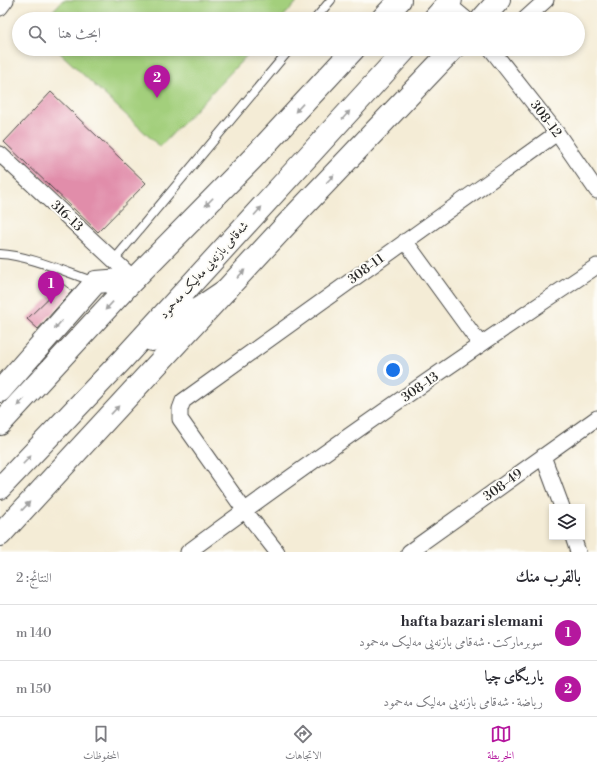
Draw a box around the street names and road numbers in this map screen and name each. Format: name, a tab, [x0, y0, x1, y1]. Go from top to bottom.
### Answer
street label: 308-12	[527, 97, 565, 141]
street label: 316-13	[48, 197, 86, 235]
street label: شەقامی بازنەیی مەلیک مەحمود	[156, 218, 252, 322]
street label: 308-11	[345, 250, 387, 287]
street label: 308-13	[398, 368, 442, 406]
street label: 308-49	[480, 465, 526, 505]

